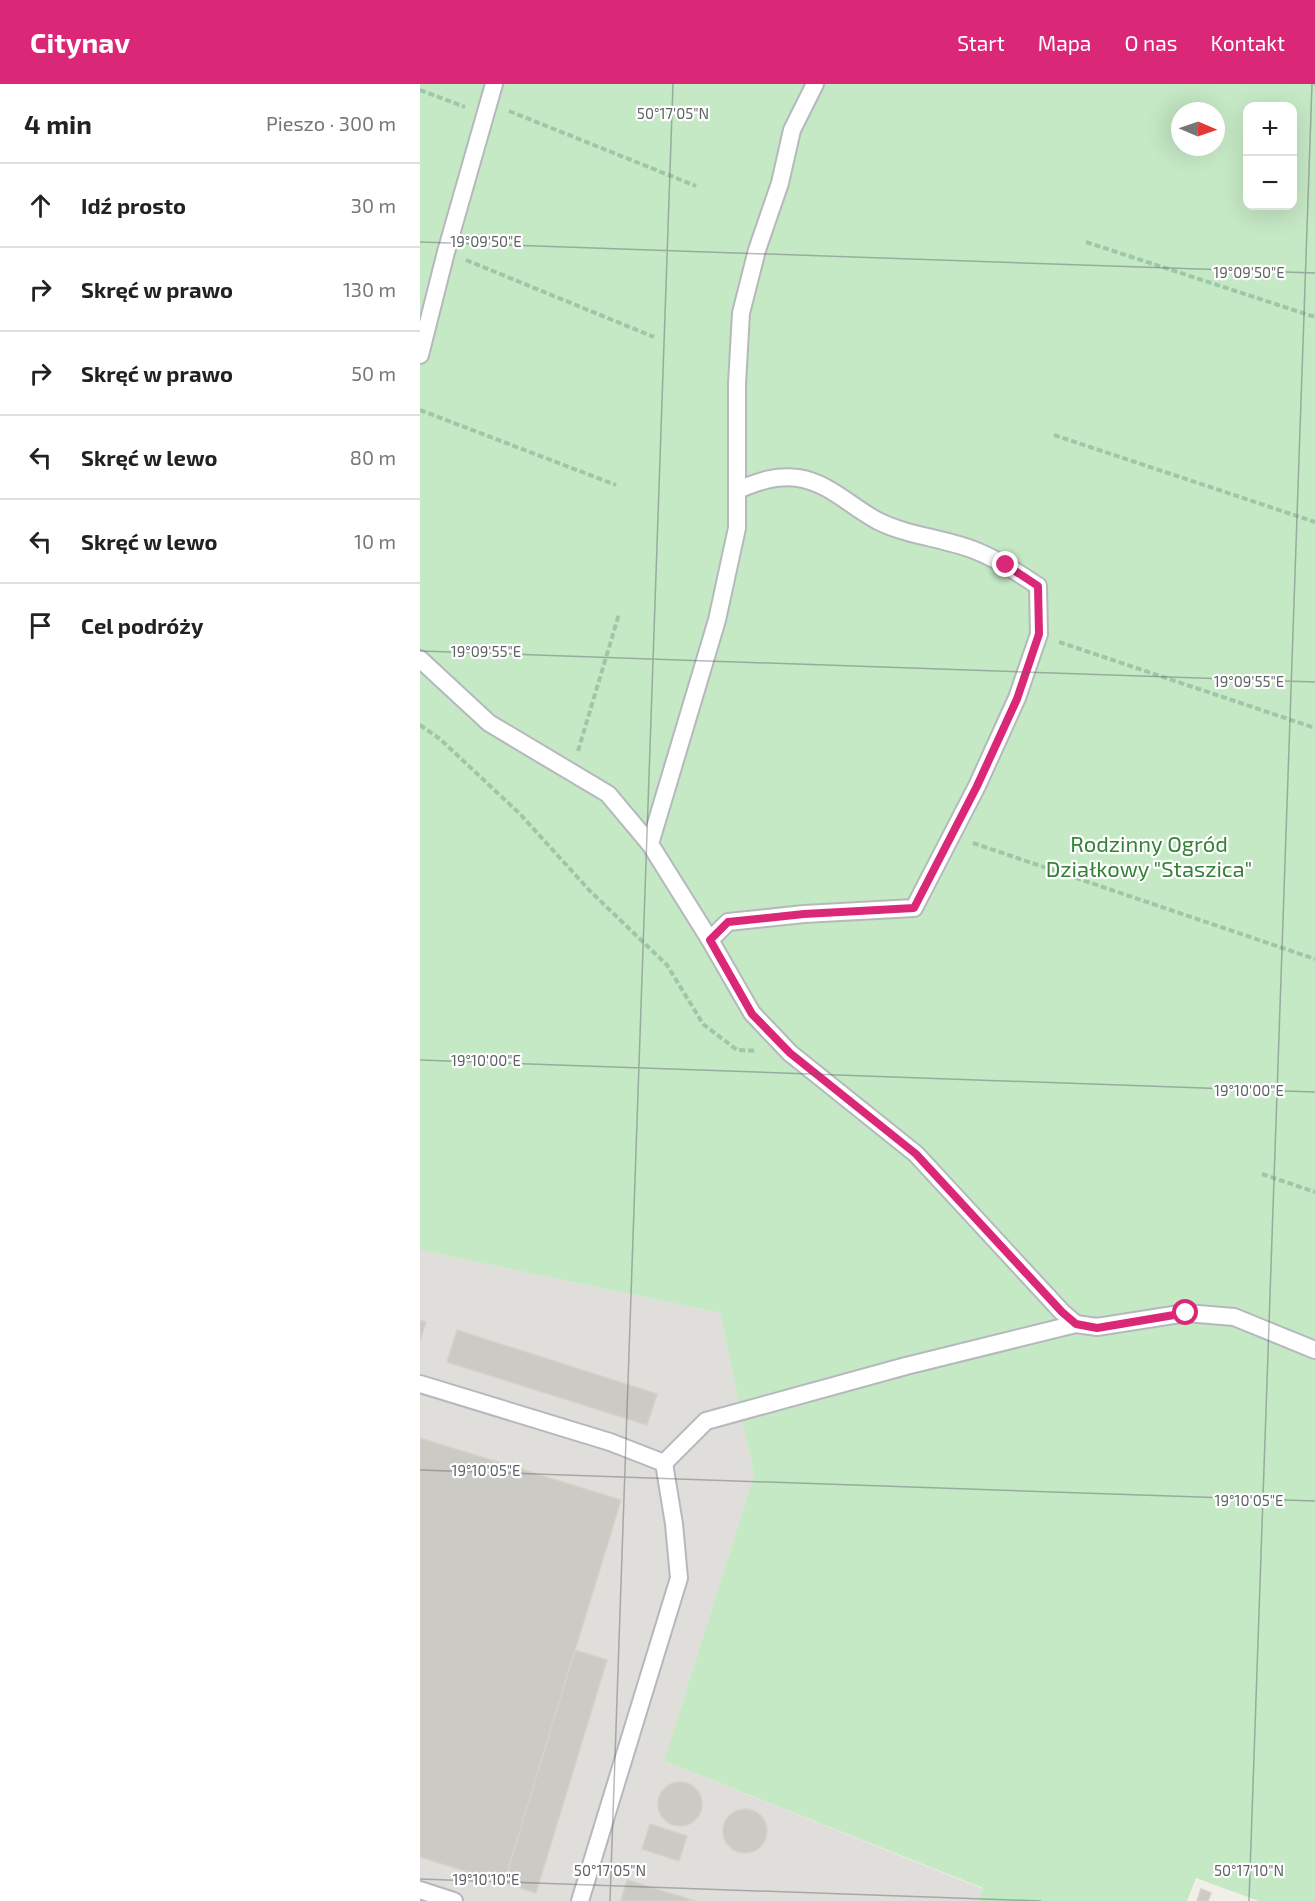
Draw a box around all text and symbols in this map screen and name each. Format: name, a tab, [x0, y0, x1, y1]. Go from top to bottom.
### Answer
text: Citynav	[30, 25, 130, 59]
text: Start	[957, 30, 1005, 55]
text: Mapa	[1038, 30, 1091, 55]
text: O nas	[1124, 30, 1178, 55]
text: Kontakt	[1211, 30, 1285, 55]
north arrow	[1171, 102, 1225, 156]
map controls	[1243, 102, 1297, 210]
button: +	[1243, 102, 1297, 156]
text: 50°17'05"N	[637, 104, 709, 122]
text: 4 min	[24, 108, 92, 139]
text: Pieszo · 300 m	[266, 111, 396, 135]
button: −	[1243, 156, 1297, 210]
icon: ahead	[24, 189, 57, 222]
text: Idź prosto	[81, 192, 186, 218]
text: 30 m	[351, 193, 396, 217]
text: 19°09'50"E	[450, 232, 522, 250]
text: 19°09'50"E	[1213, 263, 1285, 281]
icon: right	[24, 273, 57, 306]
text: Skręć w prawo	[81, 276, 233, 302]
text: 130 m	[343, 277, 396, 301]
icon: right	[24, 357, 57, 390]
text: Skręć w prawo	[81, 360, 233, 386]
text: 50 m	[351, 361, 396, 385]
icon: left	[24, 441, 57, 474]
text: Skręć w lewo	[81, 444, 218, 470]
text: 80 m	[350, 445, 396, 469]
icon: left	[24, 525, 57, 558]
text: Skręć w lewo	[81, 528, 218, 554]
text: 10 m	[354, 529, 396, 553]
route end	[992, 551, 1018, 577]
icon: arrive	[24, 609, 57, 642]
text: Cel podróży	[81, 612, 203, 638]
text: 19°09'55"E	[451, 642, 521, 660]
text: 19°09'55"E	[1214, 672, 1284, 690]
park label: Rodzinny Ogród Działkowy "Staszica"	[1046, 830, 1252, 881]
text: 19°10'00"E	[451, 1051, 521, 1069]
text: 19°10'00"E	[1214, 1081, 1284, 1099]
route start	[1172, 1299, 1198, 1325]
text: 19°10'05"E	[452, 1461, 520, 1479]
text: 19°10'05"E	[1215, 1491, 1283, 1509]
text: 50°17'05"N	[574, 1861, 646, 1879]
text: 50°17'10"N	[1214, 1861, 1284, 1879]
text: 19°10'10"E	[453, 1870, 519, 1888]

